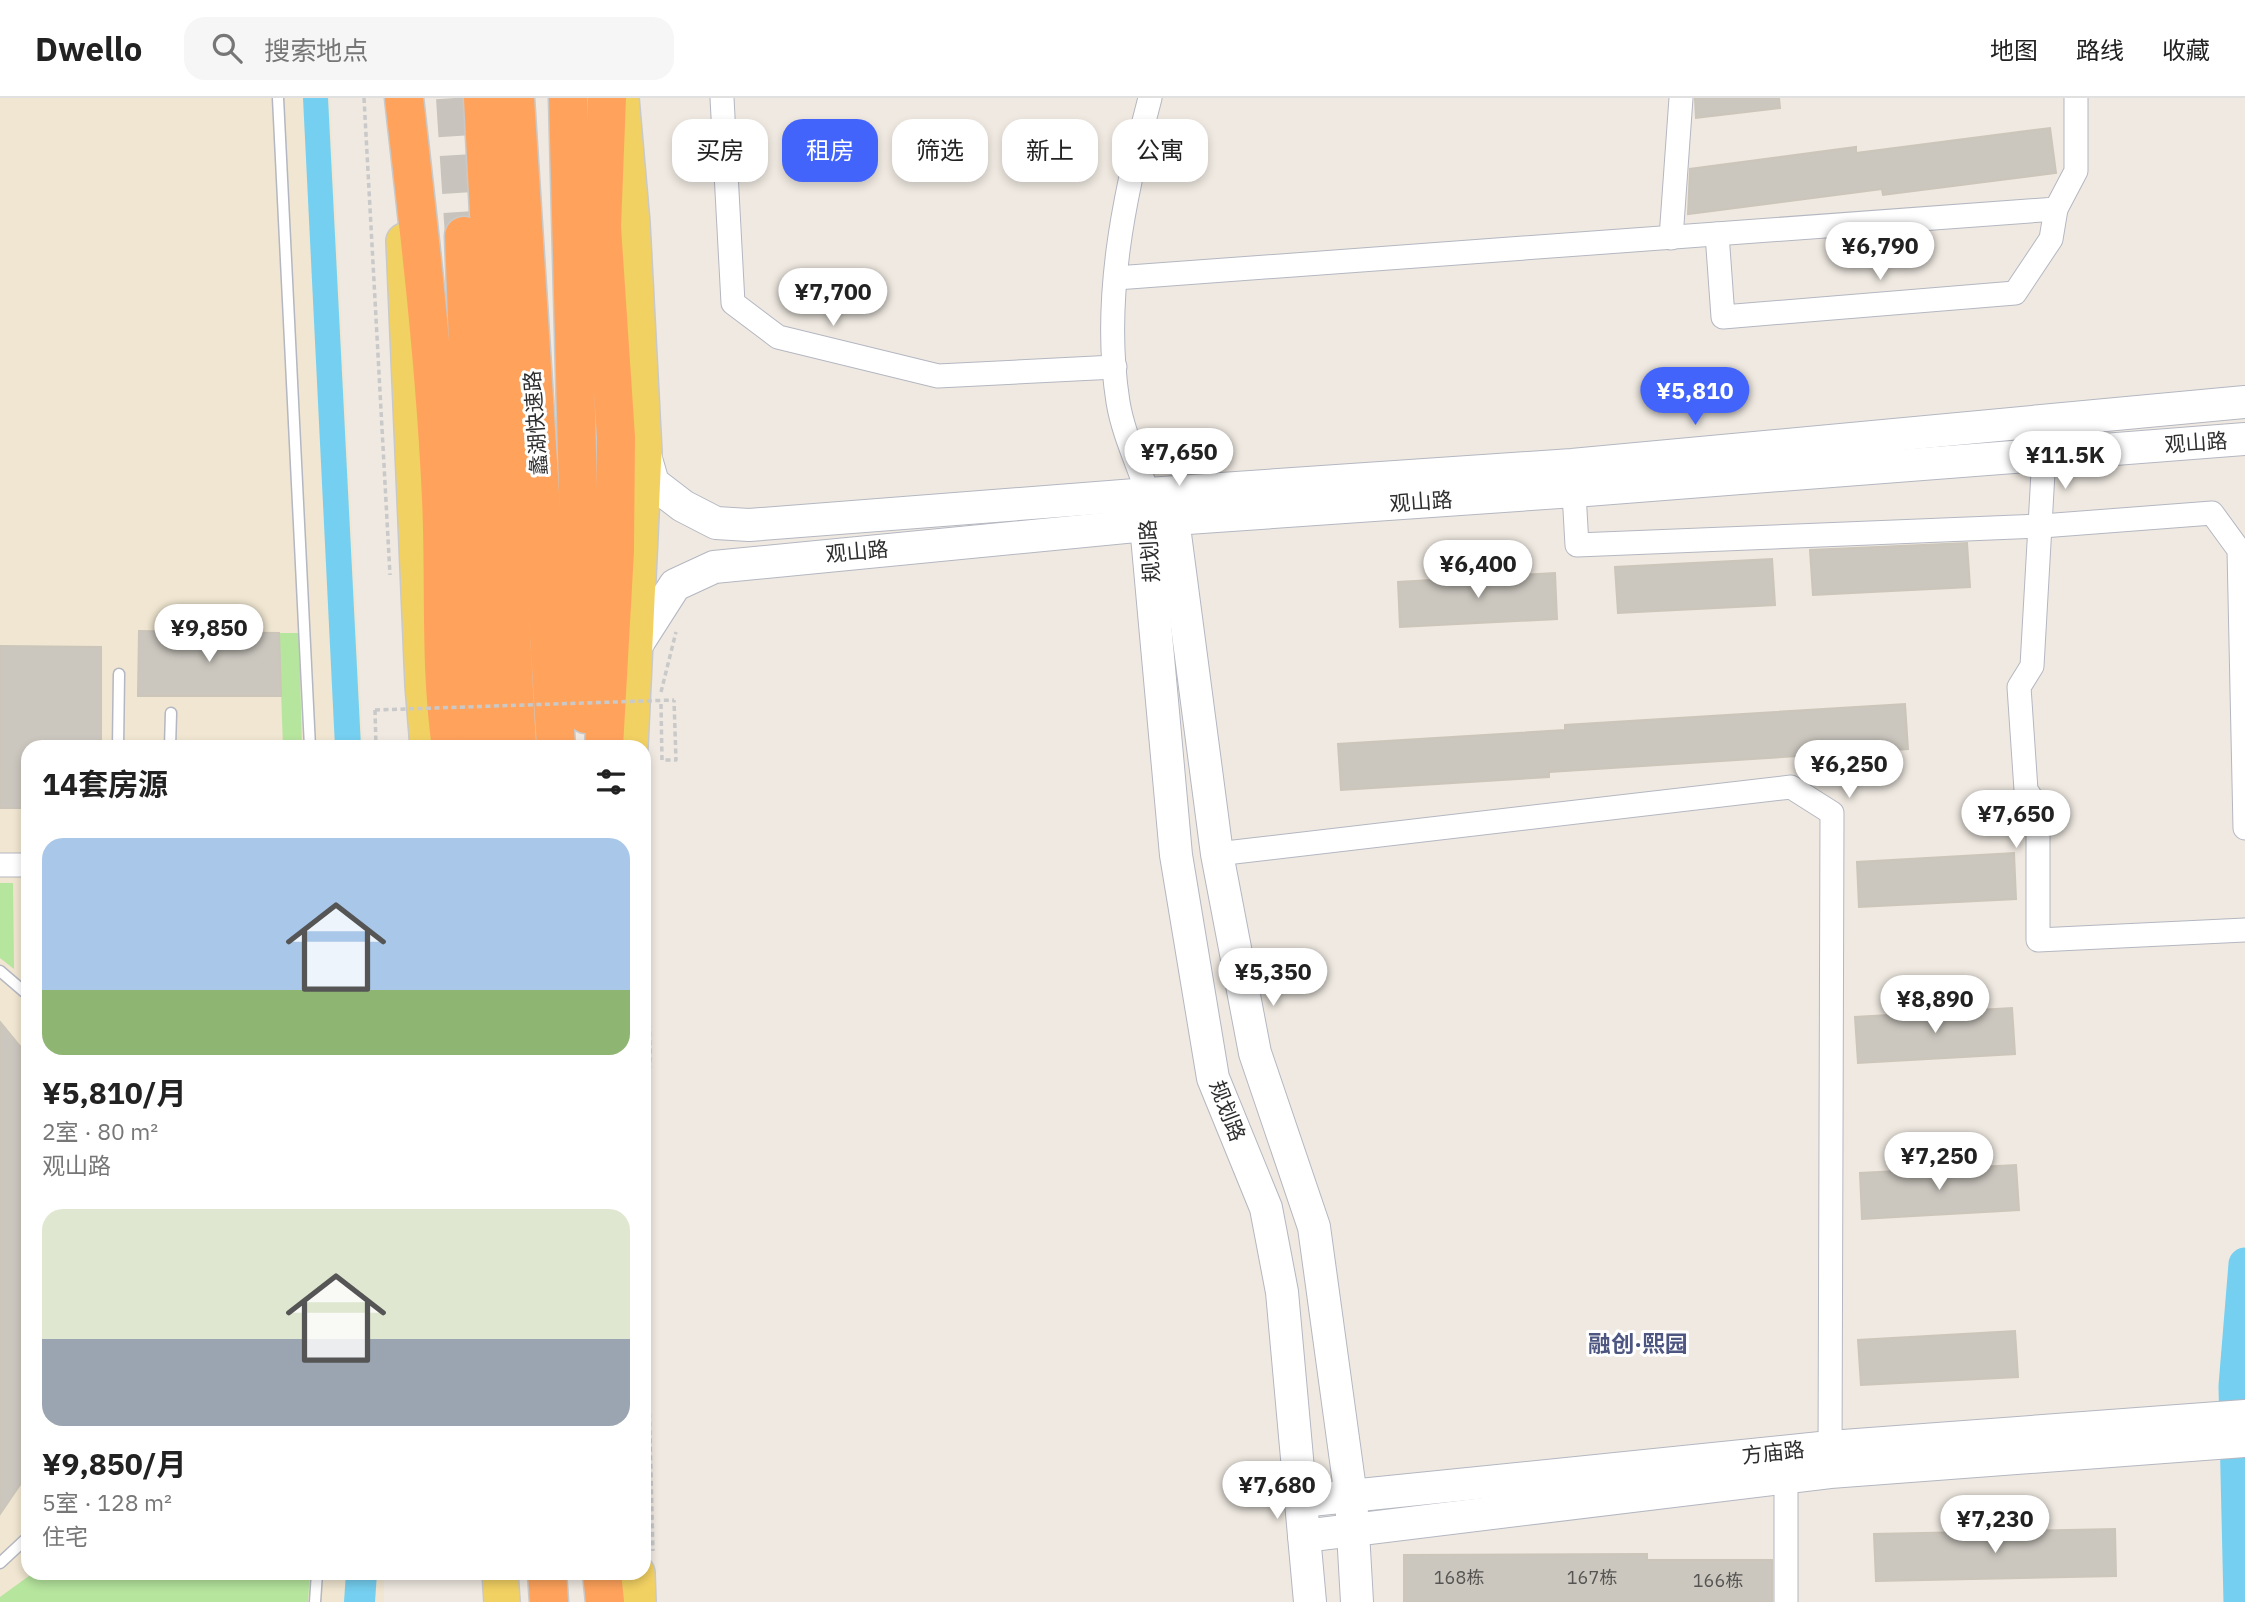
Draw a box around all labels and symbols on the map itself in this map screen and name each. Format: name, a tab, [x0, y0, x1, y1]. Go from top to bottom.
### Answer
pin: ¥6,790	[1823, 222, 1937, 282]
pin: ¥7,700	[776, 268, 890, 328]
pin: ¥5,810	[1638, 368, 1752, 427]
street label: 蠡湖快速路	[517, 370, 553, 476]
street label: 观山路	[2164, 426, 2228, 458]
pin: ¥7,650	[1122, 428, 1236, 488]
pin: ¥11.5K	[2008, 432, 2122, 491]
street label: 观山路	[1389, 485, 1453, 517]
street label: 规划路	[1133, 519, 1165, 583]
street label: 观山路	[824, 534, 890, 568]
pin: ¥6,400	[1421, 540, 1535, 600]
pin: ¥9,850	[152, 604, 266, 664]
pin: ¥6,250	[1792, 740, 1906, 800]
pin: ¥7,650	[1959, 790, 2073, 850]
pin: ¥5,350	[1216, 948, 1330, 1008]
pin: ¥8,890	[1878, 976, 1992, 1035]
street label: 规划路	[1204, 1076, 1252, 1145]
pin: ¥7,250	[1882, 1132, 1996, 1192]
district label: 融创·熙园	[1588, 1328, 1688, 1358]
street label: 方庙路	[1740, 1435, 1806, 1469]
pin: ¥7,680	[1220, 1462, 1334, 1521]
pin: ¥7,230	[1938, 1496, 2052, 1555]
house number: 168栋	[1434, 1566, 1484, 1589]
house number: 167栋	[1567, 1566, 1617, 1589]
house number: 166栋	[1693, 1569, 1743, 1592]

